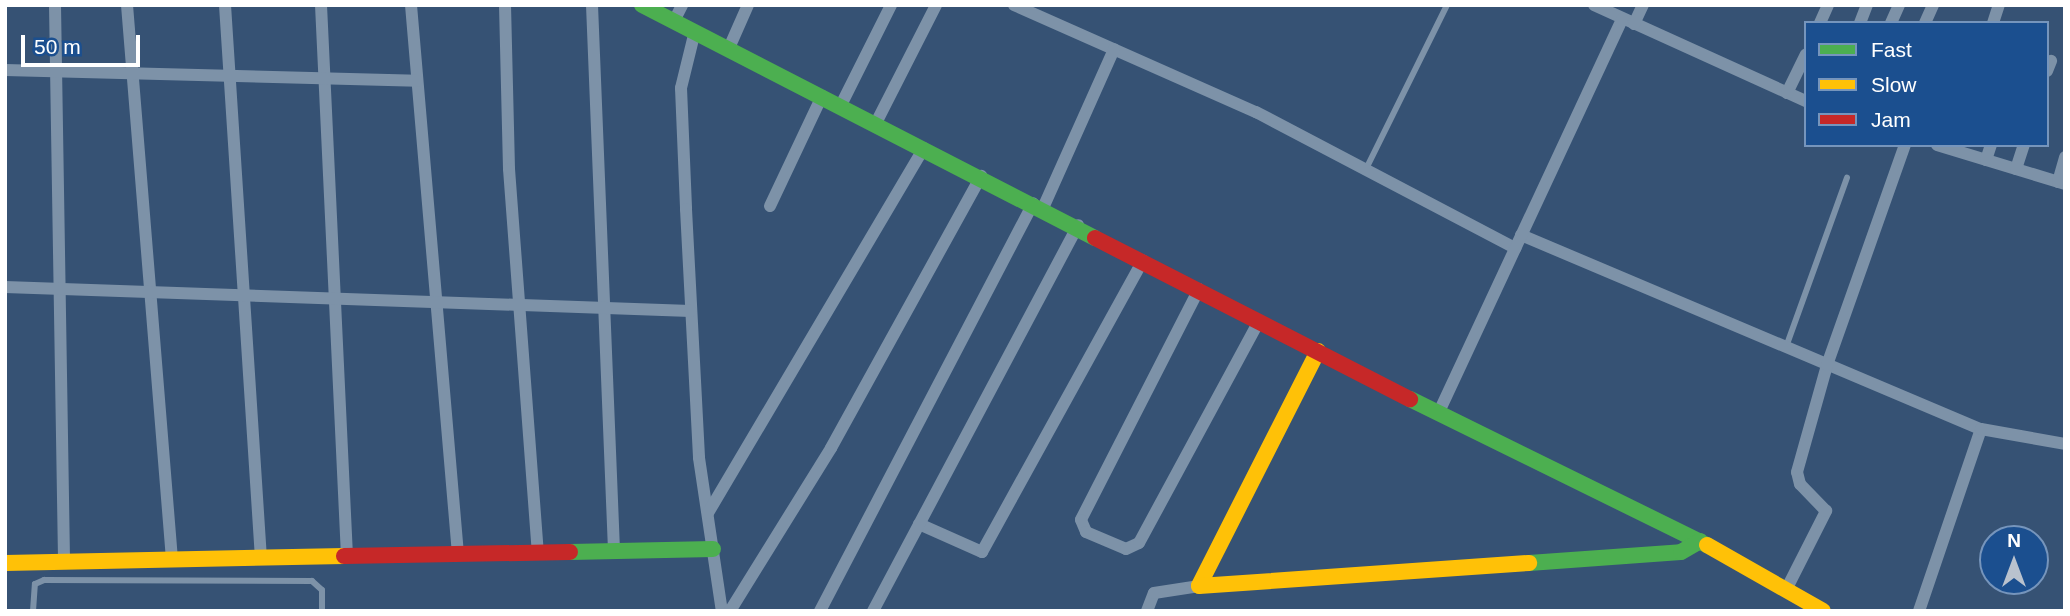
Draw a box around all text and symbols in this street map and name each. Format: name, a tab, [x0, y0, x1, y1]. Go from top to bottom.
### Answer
scale bar	[24, 21, 144, 65]
legend	[1804, 21, 2049, 147]
text: 50 m	[34, 35, 81, 58]
text: Fast	[1871, 38, 1912, 61]
text: Slow	[1871, 73, 1917, 96]
text: Jam	[1871, 108, 1911, 131]
north arrow	[1979, 525, 2049, 595]
text: N	[2007, 530, 2021, 551]

